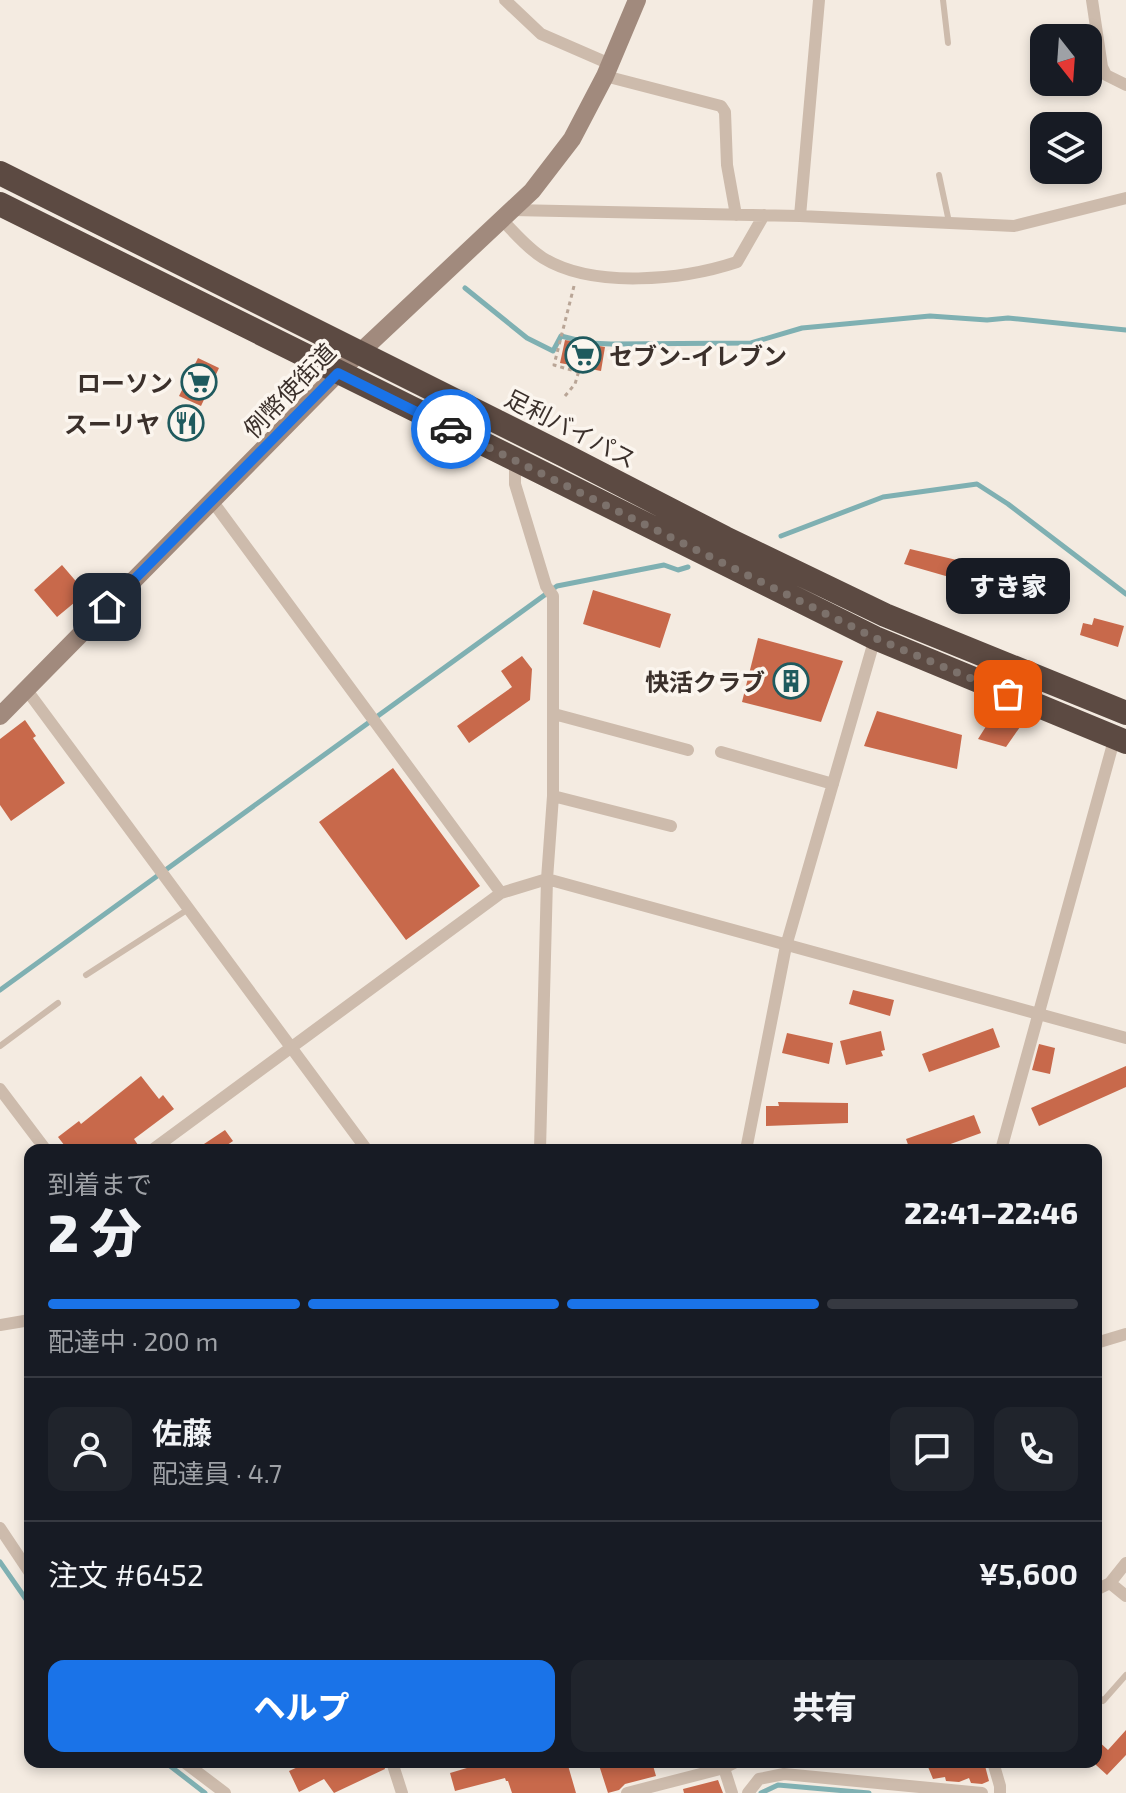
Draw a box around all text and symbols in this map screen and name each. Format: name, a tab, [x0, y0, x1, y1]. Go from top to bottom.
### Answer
north arrow	[1030, 24, 1102, 96]
map controls	[1030, 24, 1102, 184]
button: layers	[1030, 112, 1102, 184]
supermarket icon: セブン-イレブン	[564, 336, 602, 374]
street label: 例幣使街道	[237, 337, 341, 443]
place label: セブン-イレブン	[609, 341, 787, 370]
supermarket icon: ローソン	[180, 363, 218, 401]
place label: ローソン	[77, 368, 173, 397]
street label: 足利バイパス	[500, 382, 642, 474]
courier	[411, 389, 491, 469]
restaurant icon: スーリヤ	[167, 404, 205, 442]
icon: car	[429, 407, 473, 451]
place label: スーリヤ	[64, 409, 160, 438]
callout: すき家	[946, 558, 1070, 614]
text: すき家	[969, 570, 1047, 601]
pin	[73, 573, 141, 641]
icon: home	[85, 585, 129, 629]
pin	[974, 660, 1042, 728]
building icon: 快活クラブ	[772, 662, 810, 700]
place label: 快活クラブ	[645, 667, 765, 696]
icon: bag	[986, 672, 1030, 716]
text: 到着まで	[48, 1168, 152, 1199]
text: 22:41–22:46	[904, 1194, 1078, 1230]
text: 2 分	[48, 1200, 142, 1262]
text: 配達中 · 200 m	[48, 1325, 218, 1356]
button: person	[48, 1407, 132, 1491]
button: chat	[890, 1407, 974, 1491]
button: phone	[994, 1407, 1078, 1491]
text: 佐藤	[152, 1414, 212, 1450]
text: 配達員 · 4.7	[152, 1457, 282, 1488]
text: ¥5,600	[979, 1555, 1078, 1591]
text: 注文 #6452	[48, 1556, 204, 1592]
button: ヘルプ	[48, 1660, 555, 1752]
button: 共有	[571, 1660, 1078, 1752]

